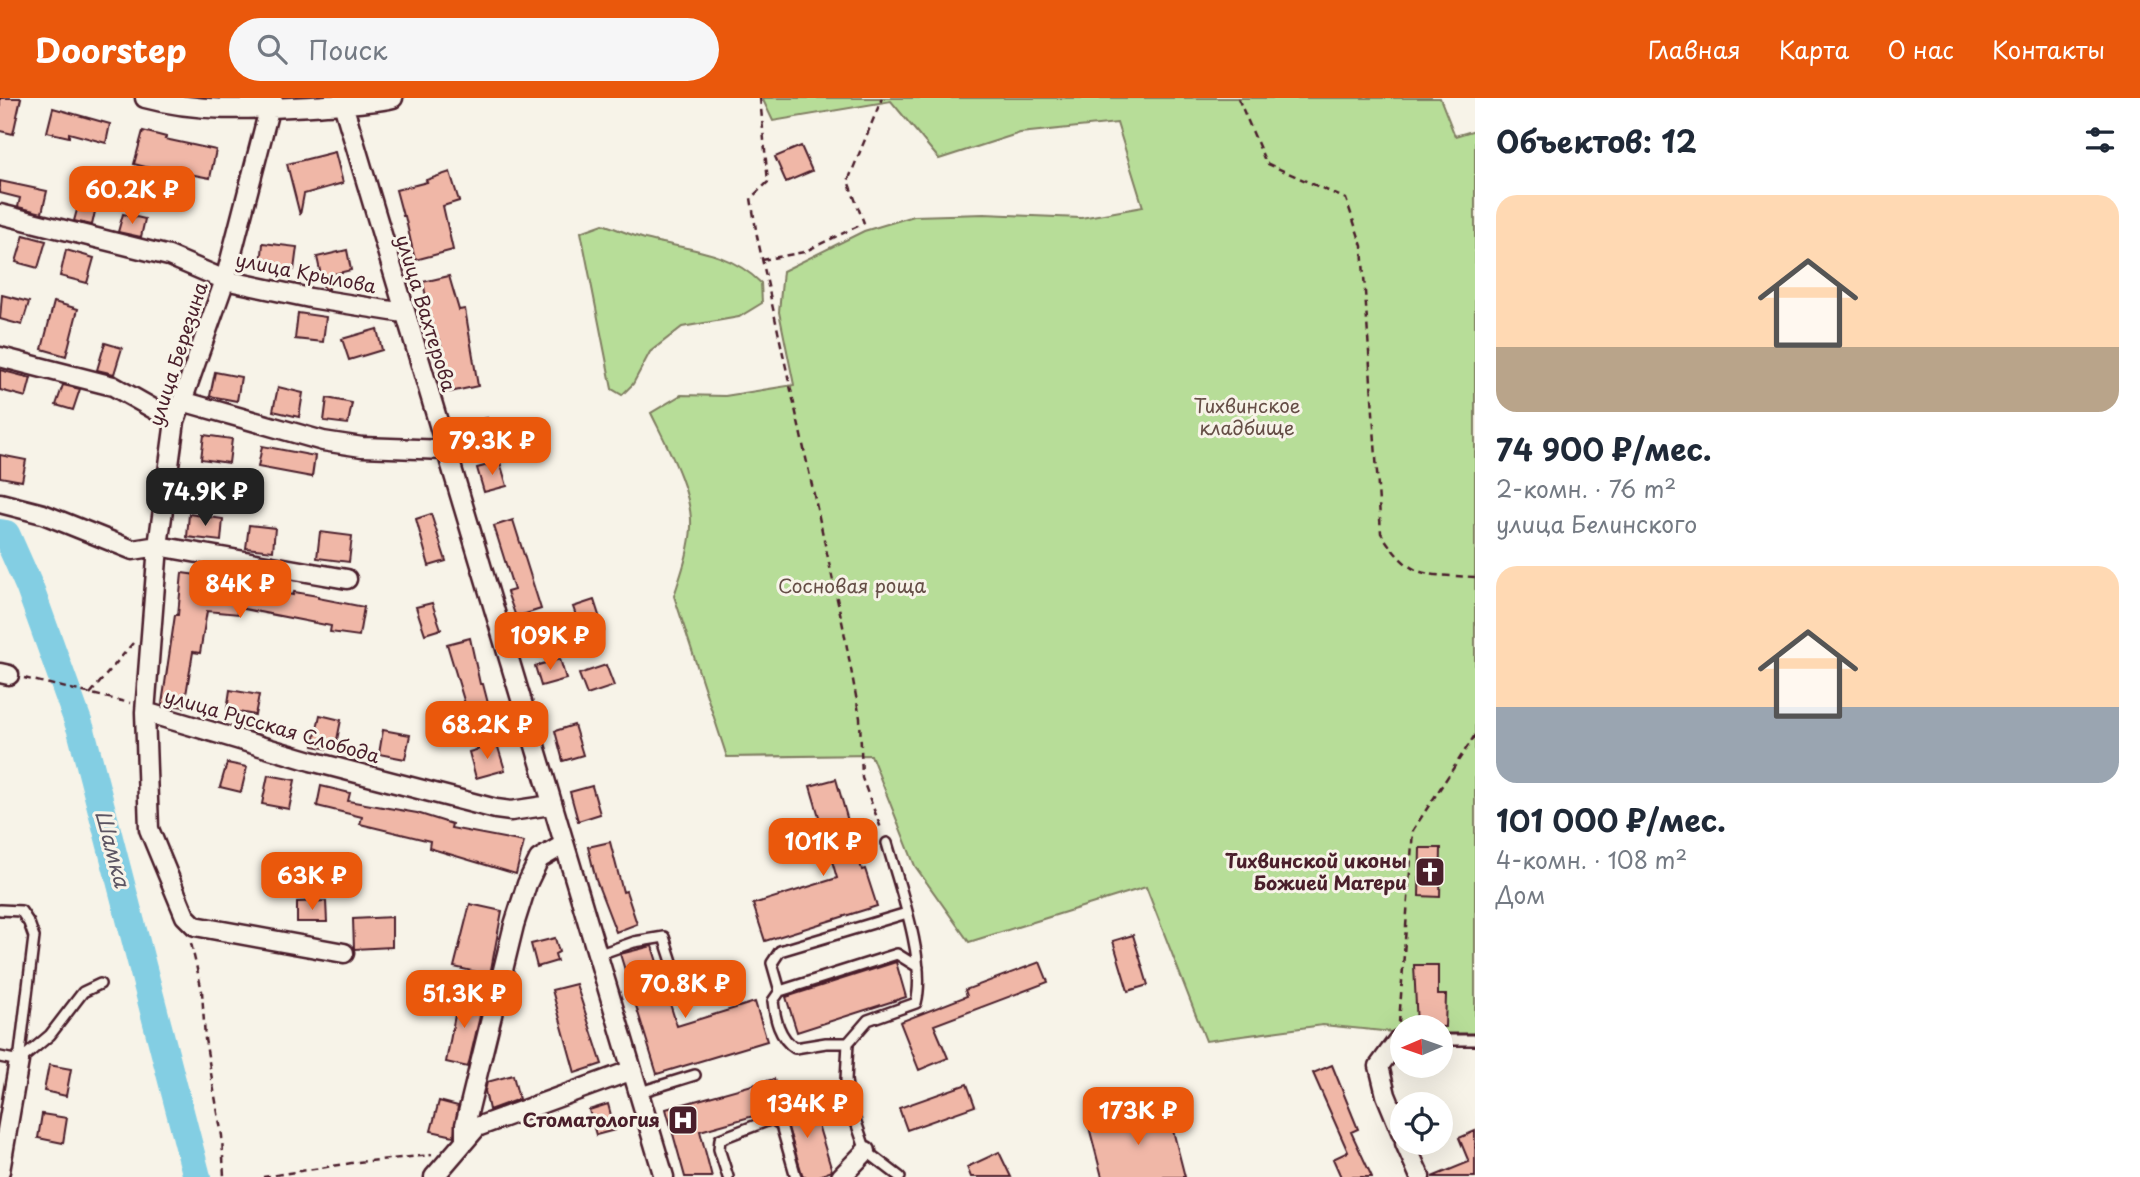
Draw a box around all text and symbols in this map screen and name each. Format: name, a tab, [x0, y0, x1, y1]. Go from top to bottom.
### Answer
search box	[229, 18, 719, 81]
text: Doorstep	[35, 24, 187, 74]
icon: search	[253, 30, 291, 68]
text: Поиск	[309, 30, 388, 69]
text: Главная	[1648, 31, 1741, 67]
text: Карта	[1779, 31, 1849, 67]
text: О нас	[1887, 31, 1954, 67]
text: Контакты	[1992, 31, 2105, 67]
text: Объектов: 12	[1496, 118, 1697, 163]
icon: filters	[2081, 121, 2119, 159]
pin: 60.2K ₽	[67, 166, 197, 226]
text: 60.2K ₽	[85, 171, 179, 206]
street label: улица Вахтерова	[390, 231, 464, 395]
icon: home	[1745, 240, 1871, 366]
street label: улица Крылова	[233, 245, 379, 299]
street label: улица Березина	[141, 278, 214, 429]
park label: Тихвинское кладбище	[1193, 391, 1301, 441]
pin: 79.3K ₽	[427, 418, 557, 477]
text: 79.3K ₽	[449, 422, 535, 457]
text: 74 900 ₽/мес.	[1496, 426, 1711, 471]
pin: 74.9K ₽	[140, 468, 270, 528]
text: 2-комн. · 76 m²	[1496, 471, 1676, 506]
text: 74.9K ₽	[162, 473, 248, 508]
text: улица Белинского	[1496, 506, 1697, 541]
pin: 84K ₽	[191, 560, 289, 620]
text: 84K ₽	[205, 565, 275, 600]
park label: Сосновая роща	[778, 571, 926, 599]
icon: home	[1745, 611, 1871, 737]
pin: 109K ₽	[493, 612, 607, 672]
text: 109K ₽	[511, 617, 589, 652]
street label: улица Русская Слобода	[161, 681, 383, 769]
pin: 68.2K ₽	[422, 702, 552, 761]
text: 68.2K ₽	[441, 706, 533, 741]
text: 101 000 ₽/мес.	[1496, 797, 1726, 842]
water label: Шамка	[88, 806, 140, 891]
pin: 101K ₽	[766, 818, 880, 878]
text: 101K ₽	[785, 823, 861, 858]
text: 4-комн. · 108 m²	[1496, 842, 1687, 877]
place label: Тихвинской иконы Божией Матери	[1225, 846, 1407, 896]
pin: 63K ₽	[263, 852, 361, 912]
church icon: Тихвинской иконы Божией Матери	[1413, 855, 1447, 889]
text: 63K ₽	[277, 857, 347, 892]
text: Дом	[1496, 877, 1545, 912]
pin: 70.8K ₽	[620, 960, 750, 1020]
text: 70.8K ₽	[640, 965, 730, 1000]
pin: 51.3K ₽	[399, 970, 529, 1030]
text: 51.3K ₽	[422, 975, 506, 1010]
north arrow	[1390, 1015, 1452, 1078]
map controls	[1390, 1015, 1453, 1155]
pin: 134K ₽	[750, 1080, 864, 1140]
text: 134K ₽	[766, 1085, 848, 1120]
pin: 173K ₽	[1081, 1088, 1195, 1147]
text: 173K ₽	[1099, 1092, 1177, 1127]
button: locate	[1390, 1092, 1453, 1155]
hospital icon: Стоматология	[666, 1103, 700, 1137]
place label: Стоматология	[522, 1105, 660, 1133]

